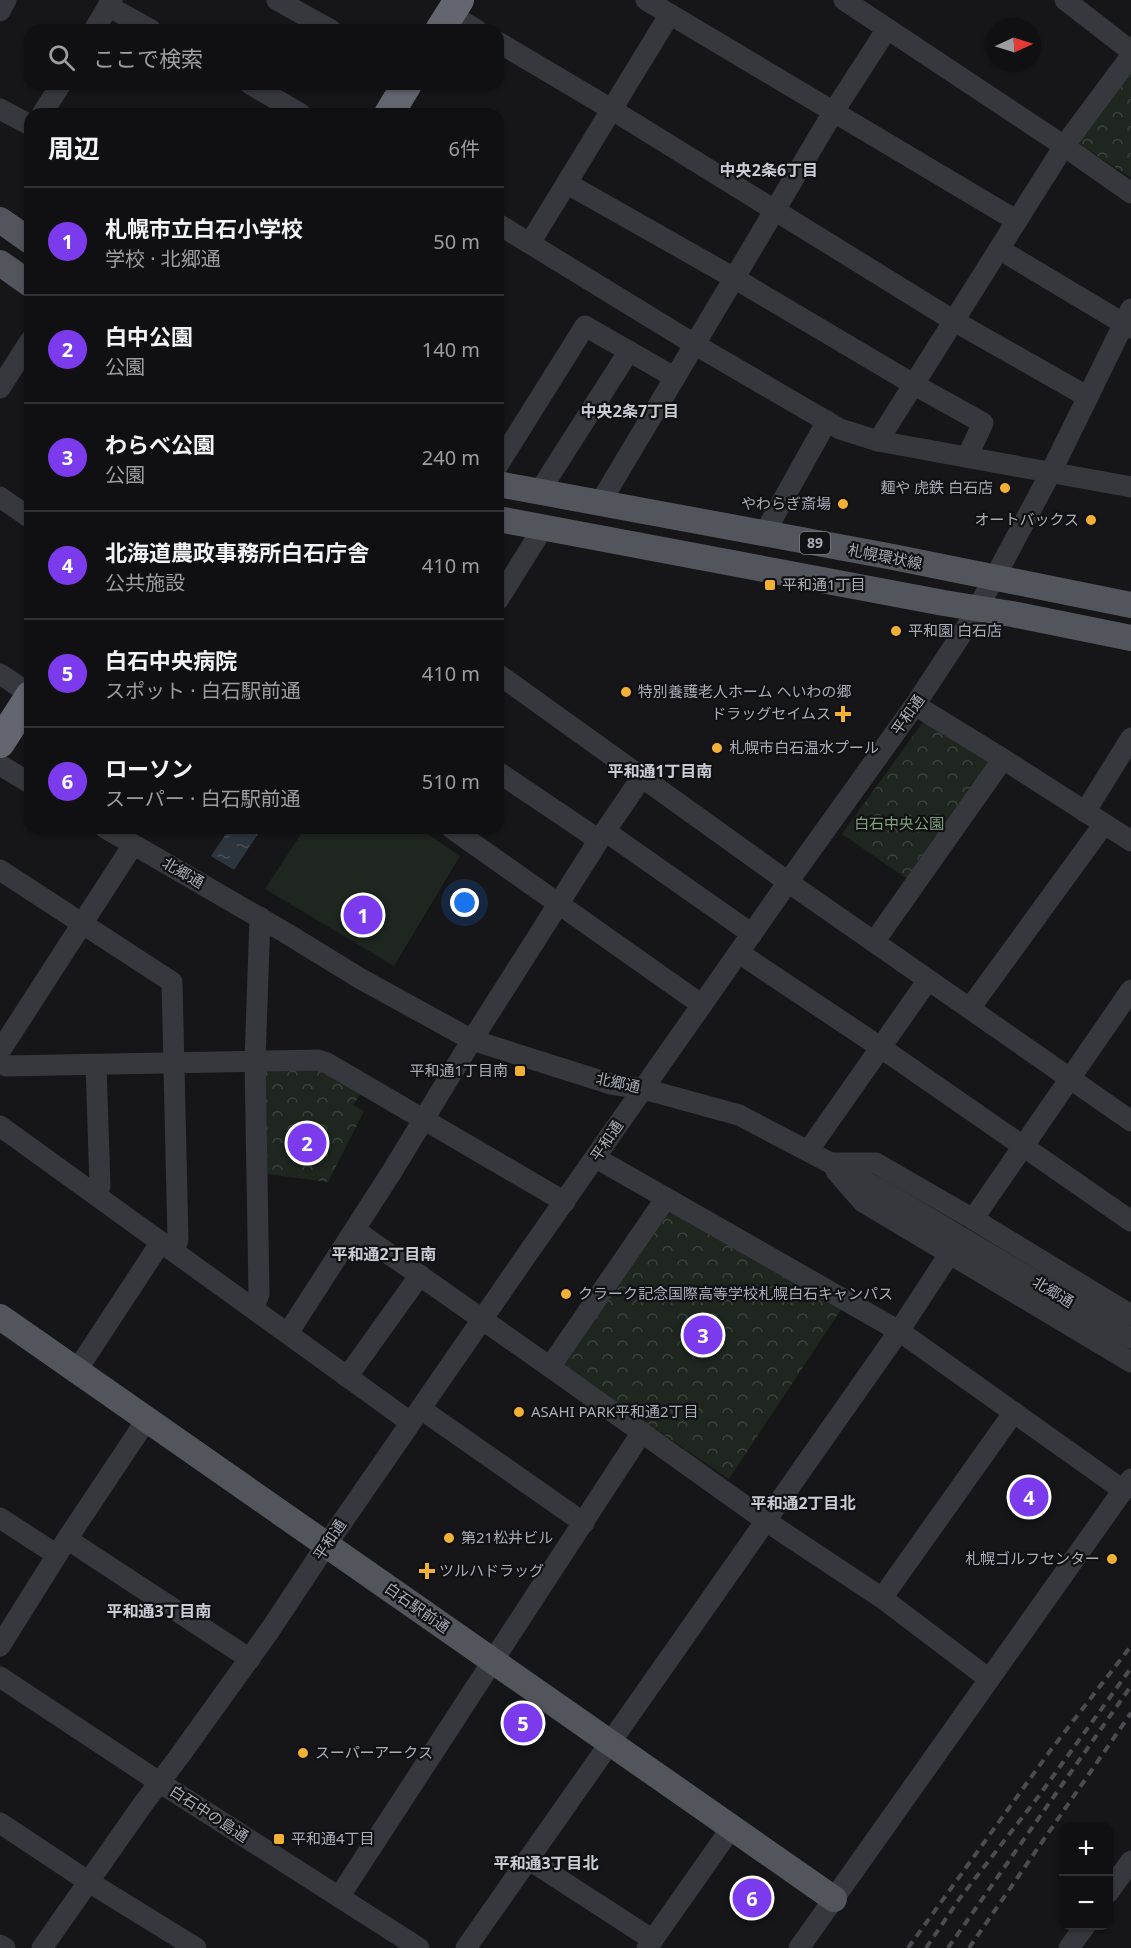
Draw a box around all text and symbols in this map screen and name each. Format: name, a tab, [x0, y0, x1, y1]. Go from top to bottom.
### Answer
north arrow	[987, 18, 1041, 72]
search box	[24, 24, 504, 90]
icon: search	[45, 41, 78, 74]
text: ここで検索	[93, 43, 203, 73]
text: 周辺	[48, 130, 100, 166]
text: 6件	[449, 135, 480, 162]
district label: 中央2条6丁目	[720, 159, 818, 181]
text: 札幌市立白石小学校	[105, 213, 303, 243]
text: 1	[62, 228, 73, 255]
text: 50 m	[433, 228, 480, 255]
text: 学校 · 北郷通	[105, 245, 221, 272]
text: 白中公園	[105, 321, 193, 351]
text: 2	[62, 336, 73, 363]
text: 140 m	[422, 336, 480, 363]
text: 公園	[105, 353, 145, 380]
district label: 中央2条7丁目	[581, 400, 679, 422]
text: わらべ公園	[105, 429, 215, 459]
text: 3	[62, 444, 73, 471]
text: 240 m	[422, 444, 480, 471]
text: 公園	[105, 461, 145, 488]
place label: 麺や 虎鉄 白石店	[880, 477, 993, 497]
marker: 麺や 虎鉄 白石店	[998, 481, 1012, 495]
place label: やわらぎ斎場	[741, 493, 831, 513]
marker: やわらぎ斎場	[836, 497, 850, 511]
place label: オートバックス	[974, 509, 1079, 529]
marker: オートバックス	[1084, 513, 1098, 527]
road number: 89	[800, 532, 830, 554]
text: 北海道農政事務所白石庁舎	[105, 537, 369, 567]
street label: 札幌環状線	[846, 539, 924, 573]
text: 4	[62, 552, 73, 579]
text: 410 m	[422, 552, 480, 579]
text: 公共施設	[105, 569, 185, 596]
place label: 平和通1丁目	[782, 574, 866, 594]
marker: 平和通1丁目	[763, 578, 777, 592]
place label: 平和園 白石店	[908, 620, 1002, 640]
marker: 平和園 白石店	[889, 624, 903, 638]
text: 白石中央病院	[105, 645, 237, 675]
text: 5	[62, 660, 73, 687]
text: 410 m	[422, 660, 480, 687]
text: スポット · 白石駅前通	[105, 677, 301, 704]
place label: 特別養護老人ホーム へいわの郷	[638, 681, 851, 701]
marker: 特別養護老人ホーム へいわの郷	[619, 685, 633, 699]
street label: 平和通	[886, 690, 928, 739]
place label: ドラッグセイムス	[711, 703, 831, 723]
marker: ドラッグセイムス	[836, 707, 850, 721]
place label: 札幌市白石温水プール	[729, 737, 879, 757]
marker: 札幌市白石温水プール	[710, 741, 724, 755]
text: ローソン	[105, 753, 193, 783]
district label: 平和通1丁目南	[607, 760, 713, 782]
text: 6	[62, 768, 73, 795]
text: 510 m	[422, 768, 480, 795]
text: スーパー · 白石駅前通	[105, 785, 301, 812]
park label: 白石中央公園	[854, 813, 944, 833]
street label: 北郷通	[159, 852, 208, 892]
your location	[450, 888, 479, 917]
pin: 1	[344, 892, 382, 938]
place label: 平和通1丁目南	[409, 1060, 508, 1080]
marker: 平和通1丁目南	[513, 1064, 527, 1078]
street label: 北郷通	[594, 1068, 642, 1096]
street label: 平和通	[585, 1116, 627, 1165]
pin: 2	[288, 1120, 326, 1166]
district label: 平和通2丁目南	[331, 1243, 437, 1265]
street label: 北郷通	[1029, 1271, 1078, 1311]
place label: クラーク記念国際高等学校札幌白石キャンパス	[578, 1283, 893, 1303]
marker: クラーク記念国際高等学校札幌白石キャンパス	[559, 1287, 573, 1301]
pin: 3	[684, 1312, 722, 1358]
place label: ASAHI PARK平和通2丁目	[531, 1401, 699, 1421]
marker: ASAHI PARK平和通2丁目	[512, 1405, 526, 1419]
pin: 4	[1010, 1474, 1048, 1520]
district label: 平和通2丁目北	[750, 1492, 856, 1514]
street label: 平和通	[308, 1515, 350, 1564]
place label: 第21松井ビル	[461, 1527, 553, 1547]
marker: 第21松井ビル	[442, 1531, 456, 1545]
place label: 札幌ゴルフセンター	[965, 1548, 1100, 1568]
marker: 札幌ゴルフセンター	[1105, 1552, 1119, 1566]
place label: ツルハドラッグ	[439, 1560, 544, 1580]
marker: ツルハドラッグ	[420, 1564, 434, 1578]
street label: 白石駅前通	[381, 1577, 454, 1637]
district label: 平和通3丁目南	[106, 1600, 212, 1622]
pin: 5	[504, 1700, 542, 1746]
place label: スーパーアークス	[315, 1742, 433, 1762]
marker: スーパーアークス	[296, 1746, 310, 1760]
street label: 白石中の島通	[166, 1780, 253, 1846]
map controls	[1059, 1822, 1113, 1930]
button: +	[1059, 1822, 1113, 1876]
place label: 平和通4丁目	[291, 1828, 375, 1848]
marker: 平和通4丁目	[272, 1832, 286, 1846]
district label: 平和通3丁目北	[493, 1852, 599, 1874]
pin: 6	[732, 1876, 771, 1920]
button: −	[1059, 1876, 1113, 1930]

